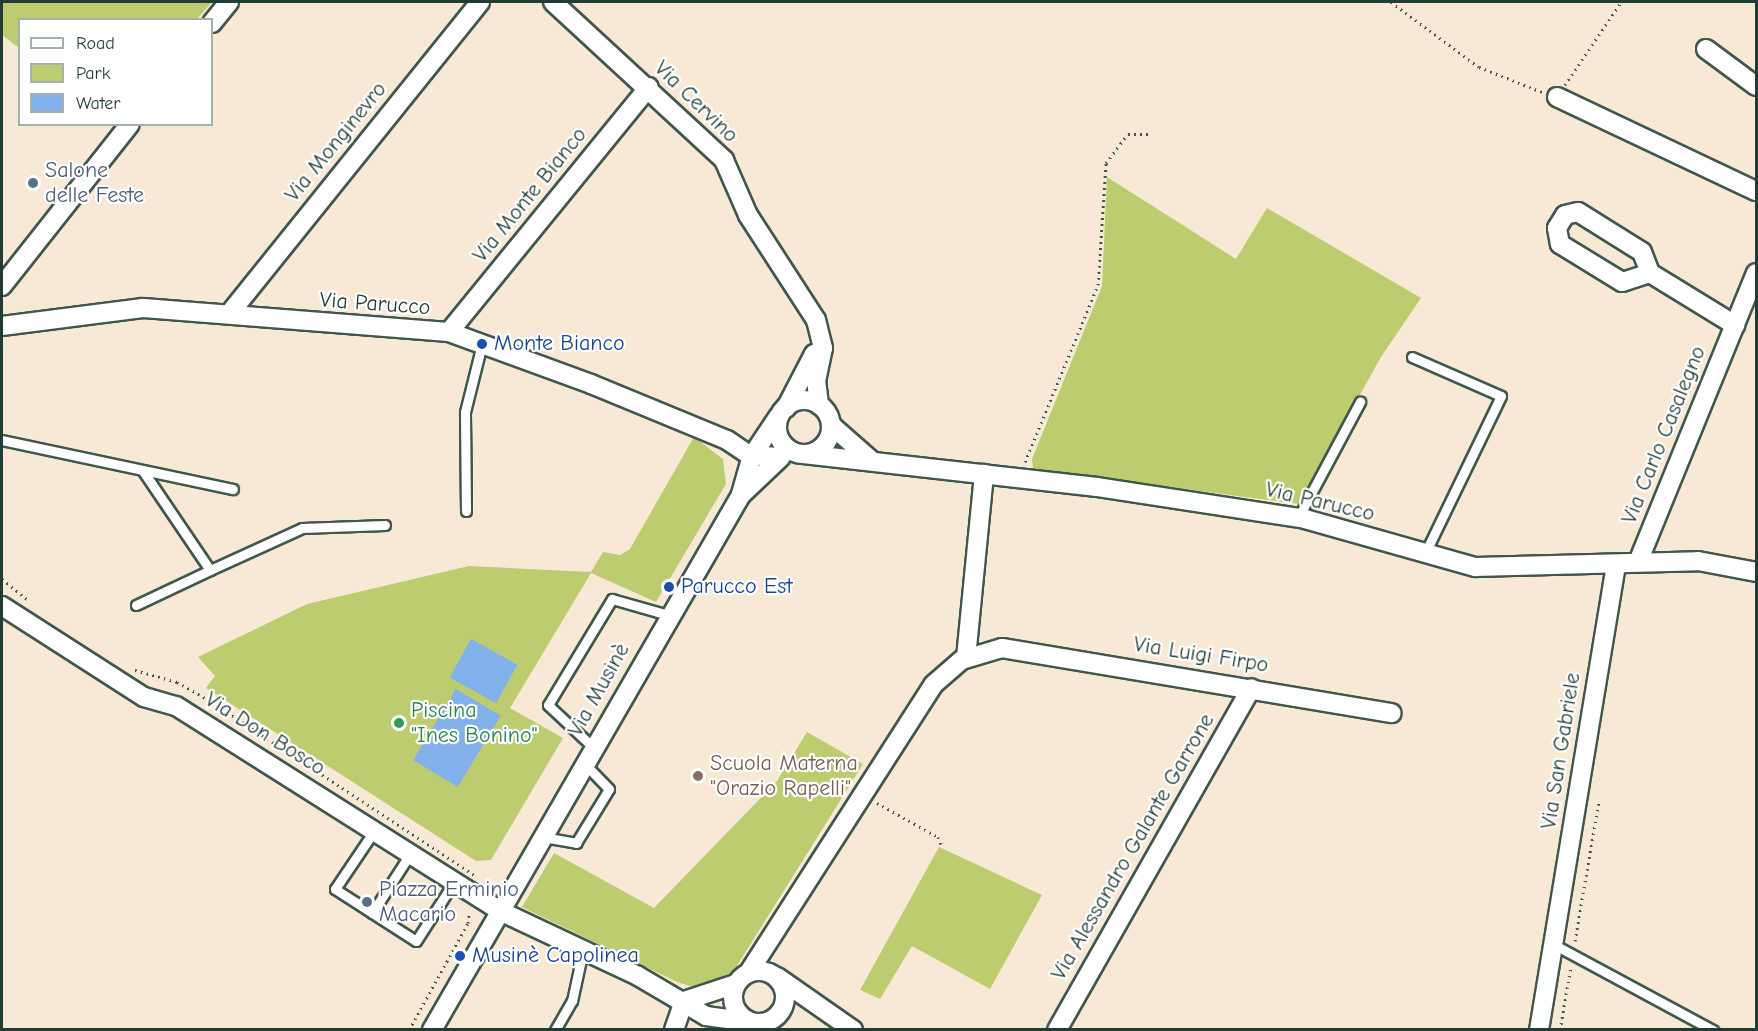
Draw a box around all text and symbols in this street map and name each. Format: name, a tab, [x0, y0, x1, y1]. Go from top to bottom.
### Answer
legend	[18, 18, 213, 126]
text: Road	[76, 33, 115, 54]
street label: Via Cervino	[648, 55, 744, 149]
text: Park	[76, 63, 110, 84]
street label: Via Monginevro	[280, 77, 392, 207]
text: Water	[76, 93, 120, 114]
street label: Via Monte Bianco	[467, 122, 593, 268]
place label: Salone delle Feste	[45, 157, 144, 208]
marker: Salone delle Feste	[26, 176, 40, 190]
street label: Via Parucco	[319, 287, 431, 321]
place label: Monte Bianco	[494, 331, 625, 357]
marker: Monte Bianco	[475, 337, 489, 351]
street label: Via Carlo Casalegno	[1616, 342, 1712, 528]
street label: Via Parucco	[1263, 477, 1377, 527]
place label: Parucco Est	[681, 574, 793, 600]
marker: Parucco Est	[662, 580, 676, 594]
street label: Via Luigi Firpo	[1132, 631, 1270, 679]
street label: Via Musinè	[563, 639, 635, 741]
street label: Via San Gabriele	[1536, 671, 1586, 831]
street label: Via Don Bosco	[200, 687, 330, 781]
place label: Piscina "Ines Bonino"	[411, 697, 538, 748]
street label: Via Alessandro Galante Garrone	[1046, 709, 1220, 985]
marker: Piscina "Ines Bonino"	[392, 716, 406, 730]
place label: Scuola Materna "Orazio Rapelli"	[710, 750, 858, 802]
marker: Scuola Materna "Orazio Rapelli"	[691, 769, 705, 783]
place label: Piazza Erminio Macario	[379, 876, 519, 927]
marker: Piazza Erminio Macario	[360, 895, 374, 909]
place label: Musinè Capolinea	[472, 943, 639, 969]
marker: Musinè Capolinea	[453, 949, 467, 963]

